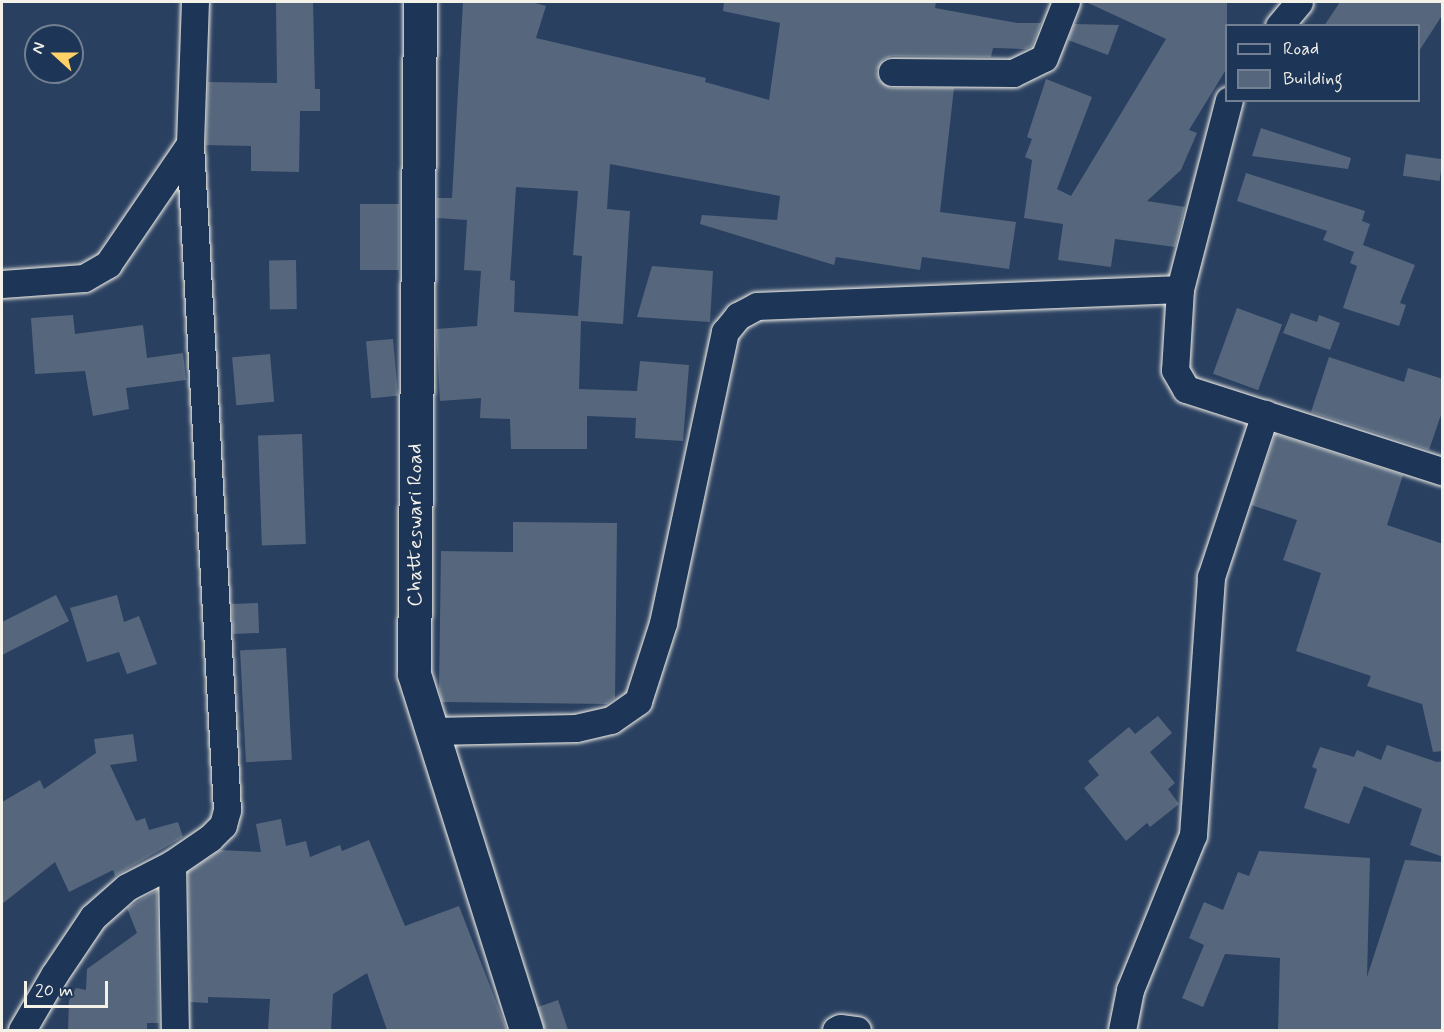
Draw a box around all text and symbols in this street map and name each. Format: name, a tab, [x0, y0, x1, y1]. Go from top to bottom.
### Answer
north arrow	[24, 24, 84, 84]
legend	[1225, 24, 1420, 102]
text: Road	[1283, 37, 1319, 61]
text: N	[27, 39, 50, 57]
text: Building	[1283, 67, 1343, 91]
street label: Chatteswari Road	[402, 443, 428, 607]
scale bar	[27, 969, 111, 1007]
text: 20 m	[35, 979, 73, 1003]

